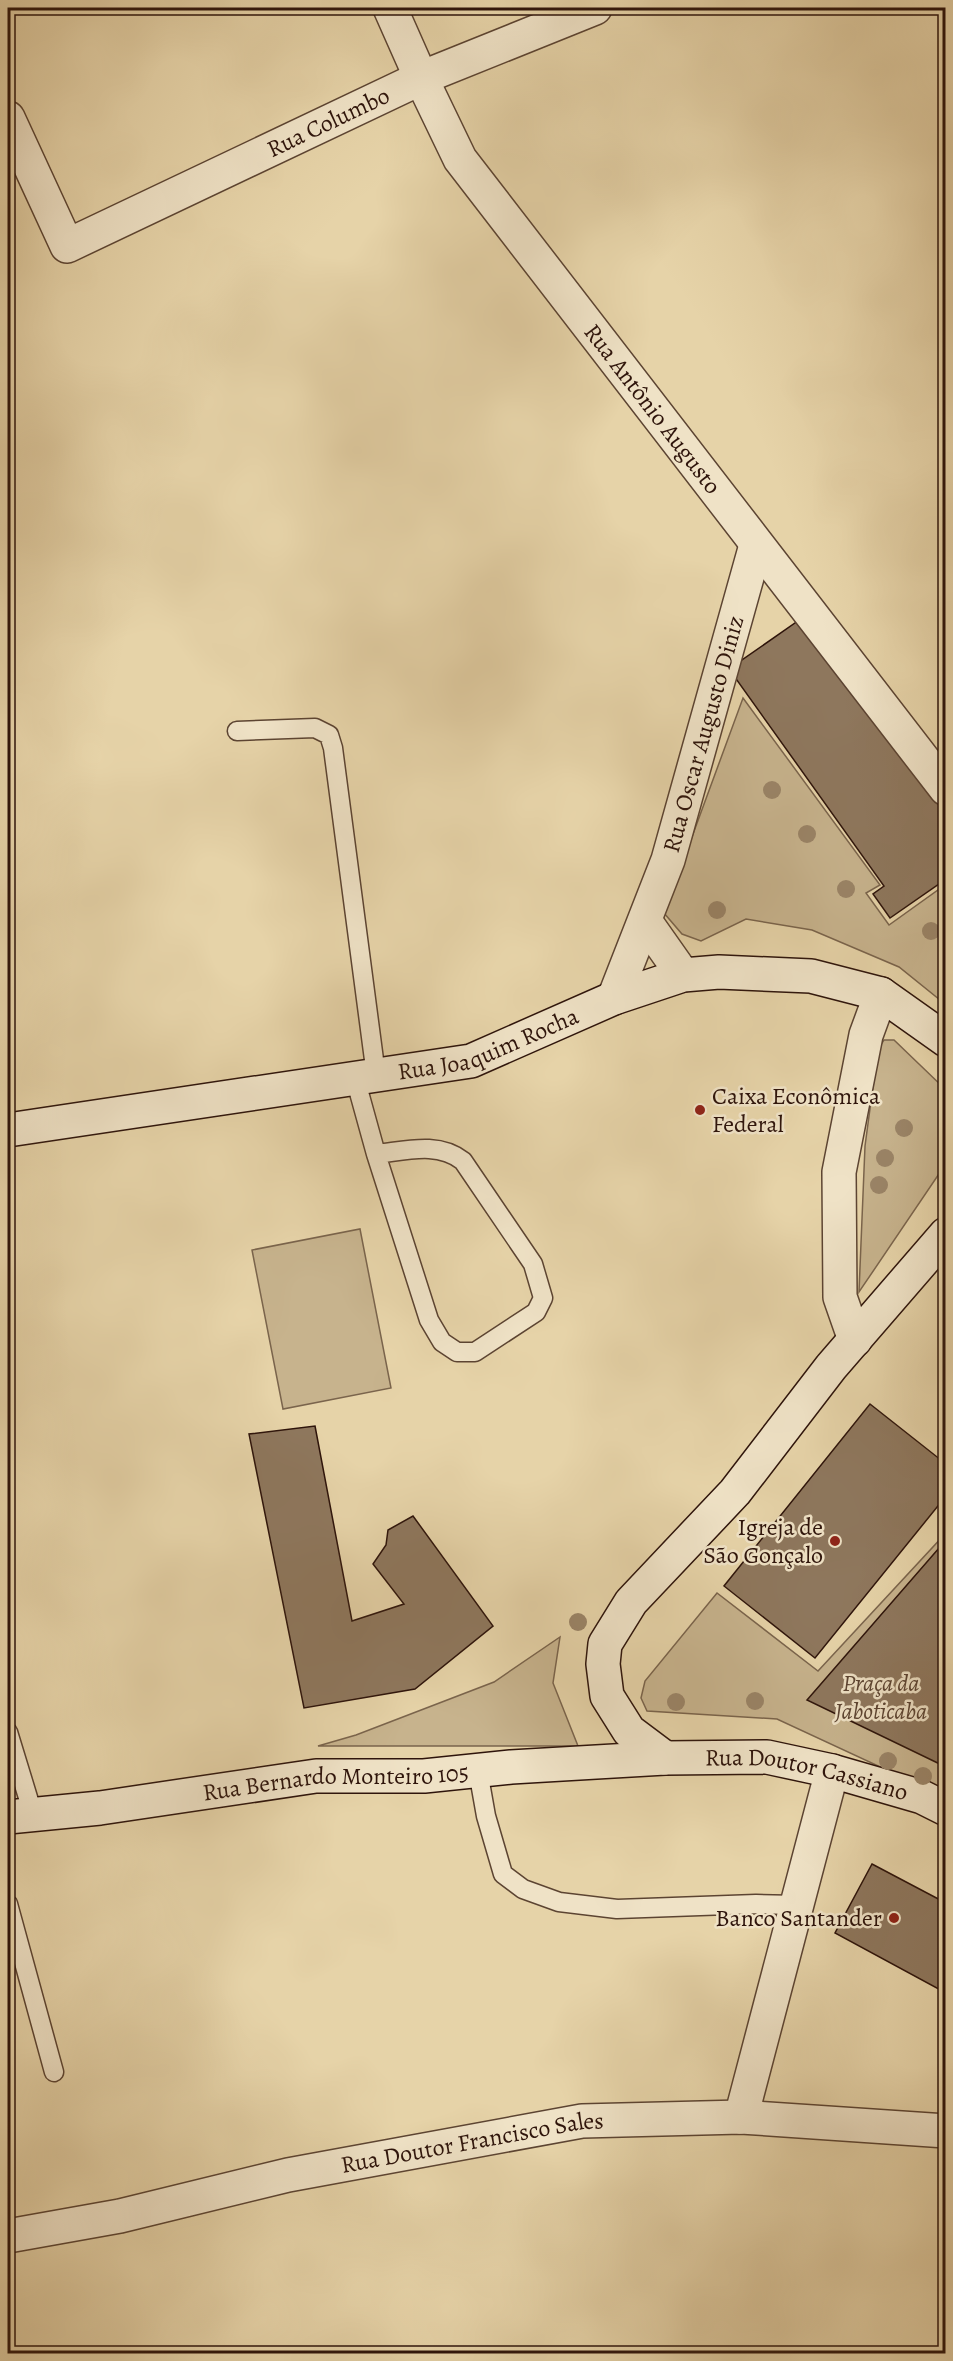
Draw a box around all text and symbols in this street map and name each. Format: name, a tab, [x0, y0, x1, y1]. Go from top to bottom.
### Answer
street label: Rua Columbo	[261, 79, 395, 165]
street label: Rua Antônio Augusto	[577, 317, 729, 501]
street label: Rua Oscar Augusto Diniz	[655, 612, 752, 856]
street label: Rua Joaquim Rocha	[395, 999, 584, 1088]
place label: Caixa Econômica Federal	[712, 1080, 881, 1140]
marker: Caixa Econômica Federal	[693, 1103, 707, 1117]
place label: Igreja de São Gonçalo	[703, 1511, 823, 1571]
marker: Igreja de São Gonçalo	[828, 1534, 842, 1548]
park label: Praça da Jaboticaba	[834, 1667, 927, 1727]
street label: Rua Doutor Cassiano	[705, 1741, 912, 1808]
street label: Rua Bernardo Monteiro 105	[200, 1755, 470, 1809]
place label: Banco Santander	[715, 1902, 882, 1934]
marker: Banco Santander	[887, 1911, 901, 1925]
street label: Rua Doutor Francisco Sales	[338, 2104, 604, 2181]

